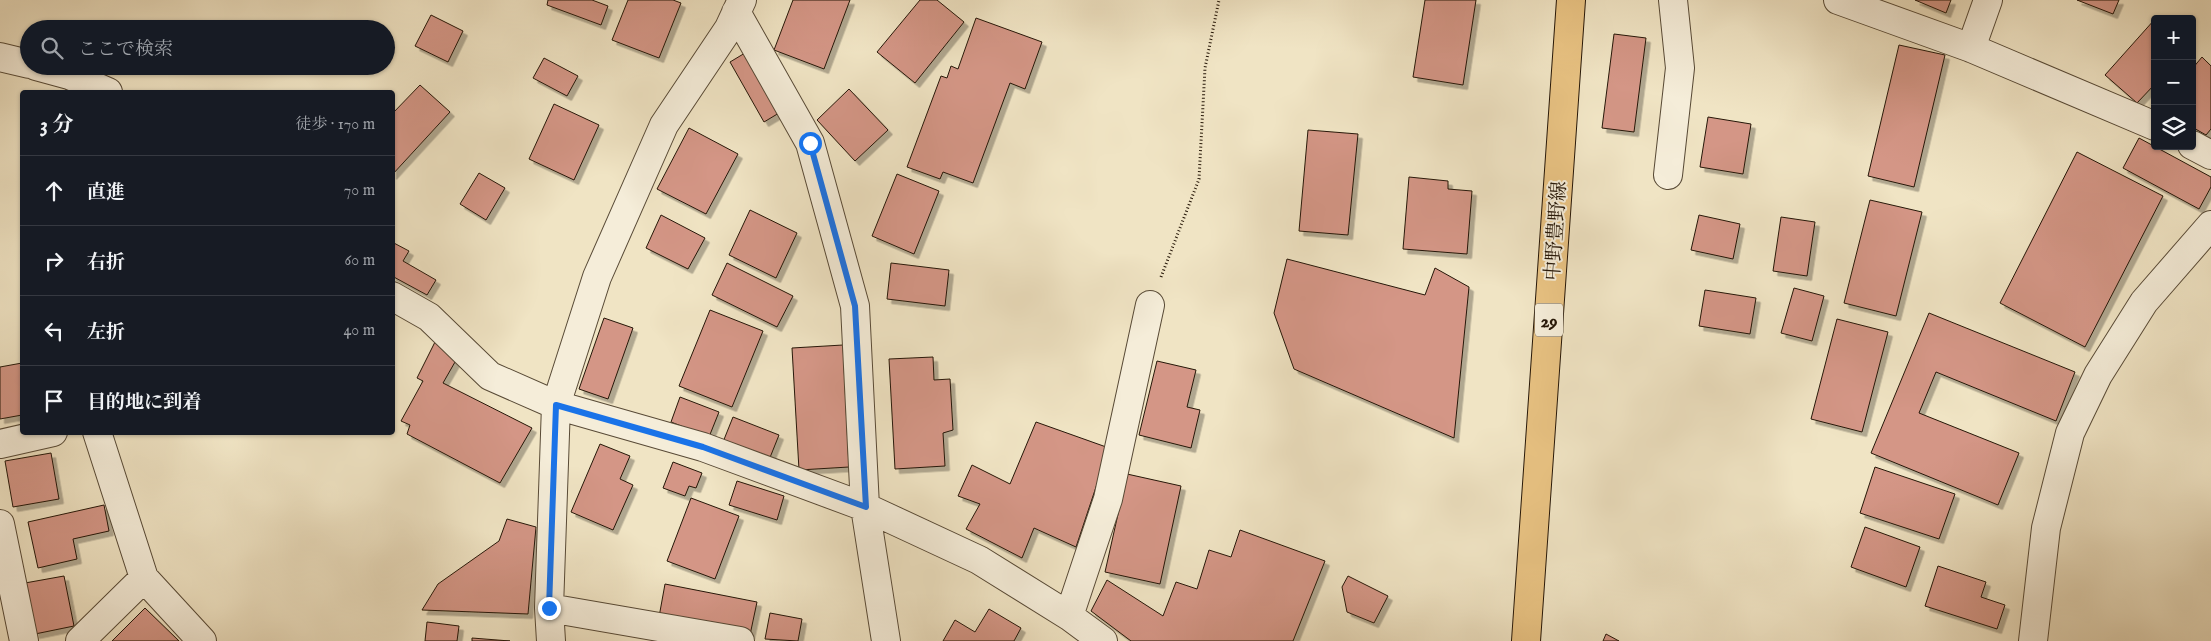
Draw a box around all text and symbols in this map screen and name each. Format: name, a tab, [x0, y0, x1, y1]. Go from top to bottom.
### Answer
map controls	[2151, 15, 2196, 150]
button: +	[2151, 15, 2196, 60]
search box	[20, 20, 395, 75]
icon: search	[38, 34, 66, 62]
text: ここで検索	[78, 38, 173, 62]
button: −	[2151, 60, 2196, 105]
button: layers	[2151, 105, 2196, 150]
text: 3 分	[40, 112, 73, 139]
text: 徒歩 · 170 m	[295, 115, 375, 135]
route start	[799, 132, 822, 155]
icon: ahead	[40, 177, 68, 205]
street label: 中野豊野線	[1541, 180, 1572, 282]
text: 直進	[87, 181, 125, 205]
text: 70 m	[344, 181, 375, 201]
icon: right	[40, 247, 68, 275]
text: 右折	[87, 251, 125, 275]
text: 60 m	[345, 251, 375, 271]
road number: 29	[1535, 304, 1563, 336]
icon: left	[40, 317, 68, 345]
text: 左折	[87, 321, 125, 345]
text: 40 m	[343, 321, 375, 341]
icon: arrive	[40, 387, 68, 415]
text: 目的地に到着	[87, 391, 201, 415]
route end	[538, 597, 561, 620]

